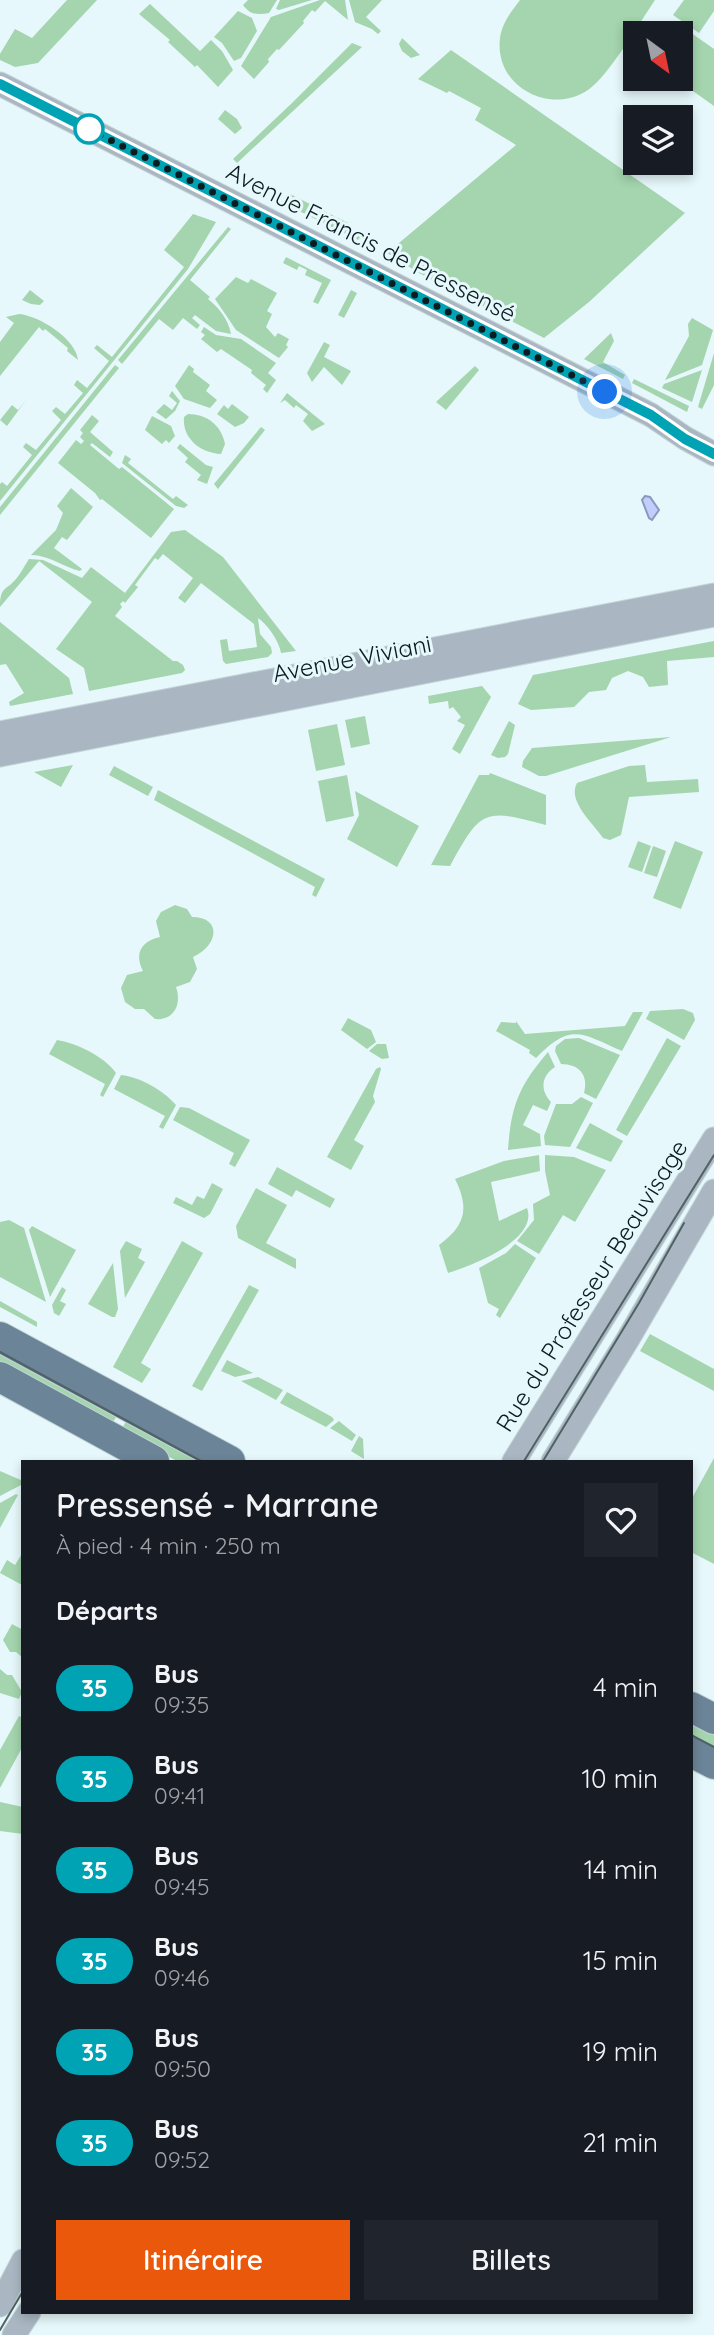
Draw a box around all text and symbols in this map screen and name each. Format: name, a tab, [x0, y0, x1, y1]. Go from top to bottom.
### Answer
north arrow	[623, 21, 693, 91]
map controls	[623, 21, 693, 175]
button: layers	[623, 105, 693, 175]
unlabelled marker	[74, 114, 104, 144]
street label: Avenue Francis de Pressensé	[222, 156, 521, 328]
your location	[587, 374, 622, 409]
street label: Avenue Viviani	[270, 628, 434, 688]
street label: Rue du Professeur Beauvisage	[489, 1134, 693, 1437]
button: heart	[584, 1483, 658, 1557]
text: Pressensé - Marrane	[56, 1484, 379, 1525]
text: À pied · 4 min · 250 m	[56, 1531, 281, 1560]
text: Départs	[56, 1594, 158, 1627]
text: Bus	[154, 1657, 199, 1690]
text: 4 min	[593, 1671, 658, 1704]
text: 35	[81, 1673, 108, 1703]
text: 09:35	[154, 1690, 209, 1719]
text: Bus	[154, 1748, 199, 1781]
text: 10 min	[582, 1762, 658, 1795]
text: 35	[81, 1764, 108, 1794]
text: 09:41	[154, 1781, 205, 1810]
text: Bus	[154, 1839, 199, 1872]
text: 14 min	[584, 1853, 658, 1886]
text: 35	[81, 1855, 108, 1885]
text: 09:45	[154, 1872, 210, 1901]
text: Bus	[154, 1930, 199, 1963]
text: 15 min	[583, 1944, 658, 1977]
text: 35	[81, 1946, 108, 1976]
text: 09:46	[154, 1963, 209, 1992]
text: Bus	[154, 2021, 199, 2054]
text: 19 min	[582, 2035, 658, 2068]
text: 35	[81, 2037, 108, 2067]
text: 09:50	[154, 2054, 211, 2083]
text: Bus	[154, 2112, 199, 2145]
text: 21 min	[583, 2126, 658, 2159]
text: 35	[81, 2128, 108, 2158]
text: 09:52	[154, 2145, 210, 2174]
button: Itinéraire	[56, 2220, 350, 2300]
button: Billets	[364, 2220, 658, 2300]

